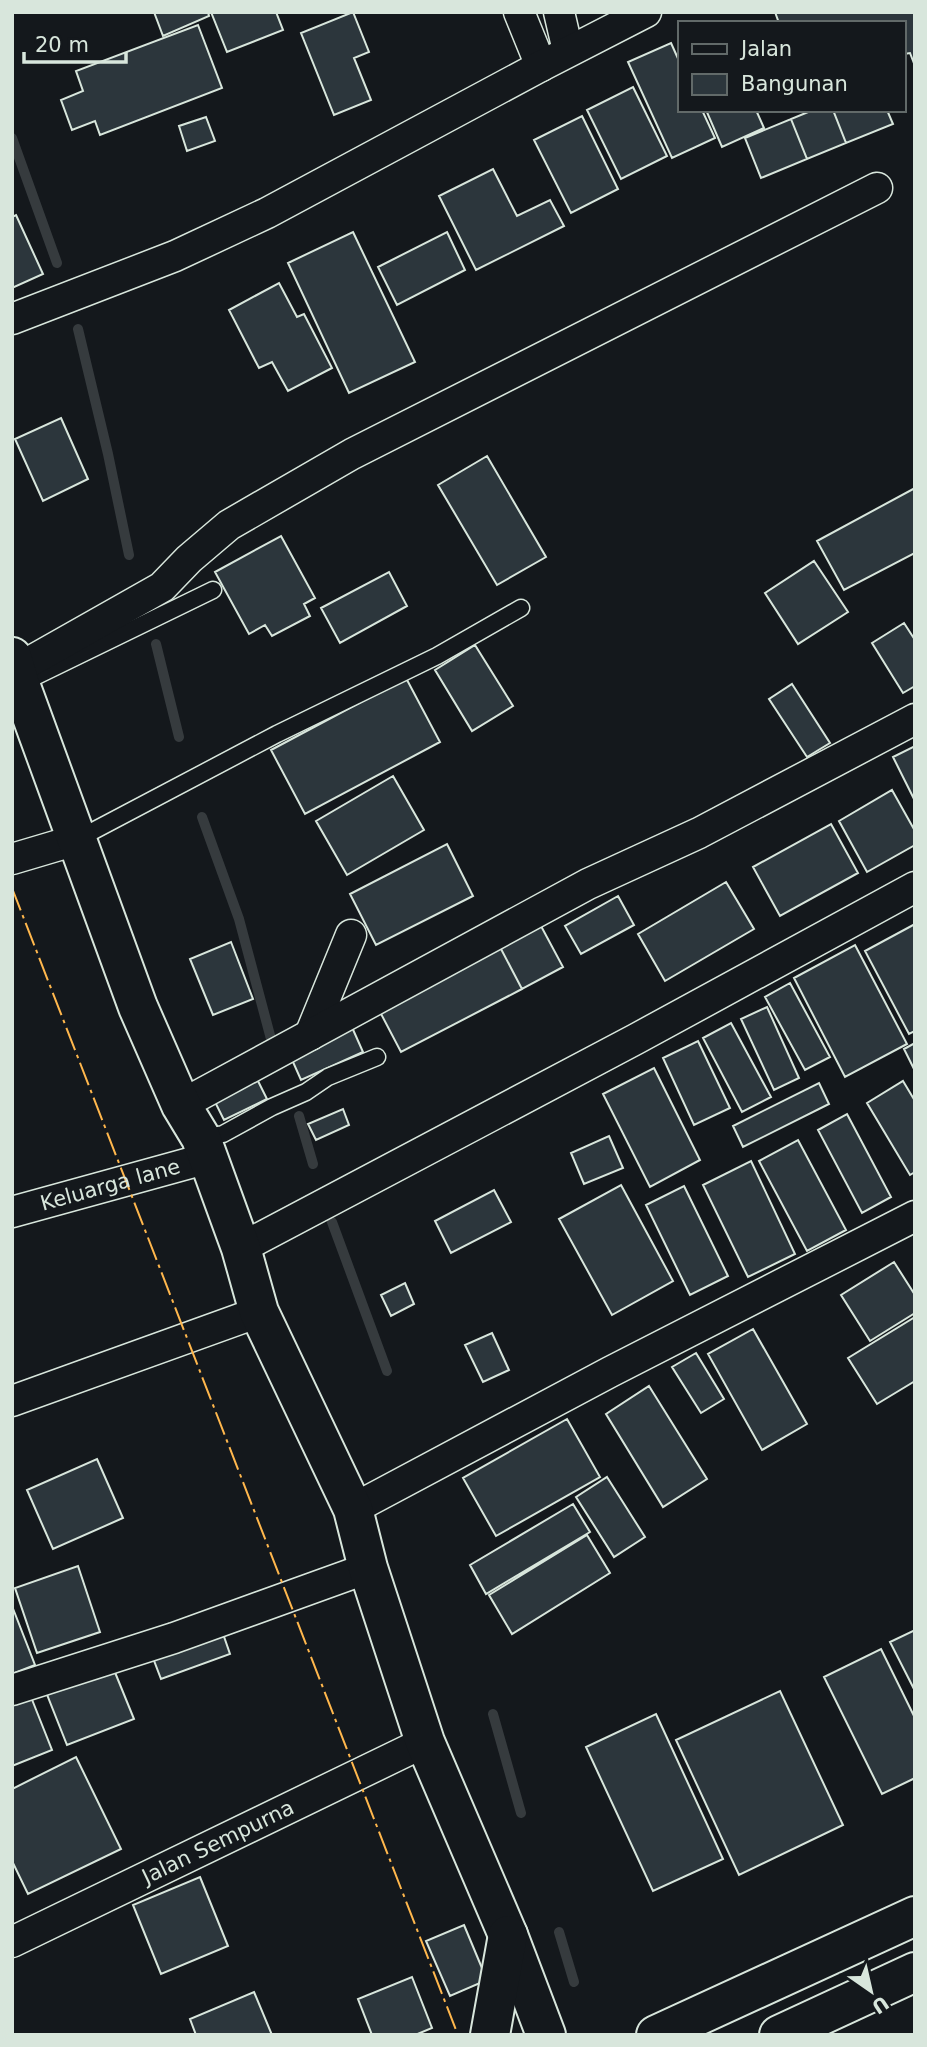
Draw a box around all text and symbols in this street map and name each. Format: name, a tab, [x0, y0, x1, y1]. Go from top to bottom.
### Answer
scale bar	[24, 21, 126, 65]
legend	[678, 21, 906, 112]
text: 20 m	[35, 33, 89, 57]
text: Jalan	[739, 37, 792, 61]
text: Bangunan	[741, 72, 848, 96]
street label: Keluarga lane	[38, 1154, 183, 1216]
street label: Jalan Sempurna	[137, 1795, 298, 1890]
north arrow	[836, 1956, 906, 2026]
text: U	[868, 1992, 893, 2019]

